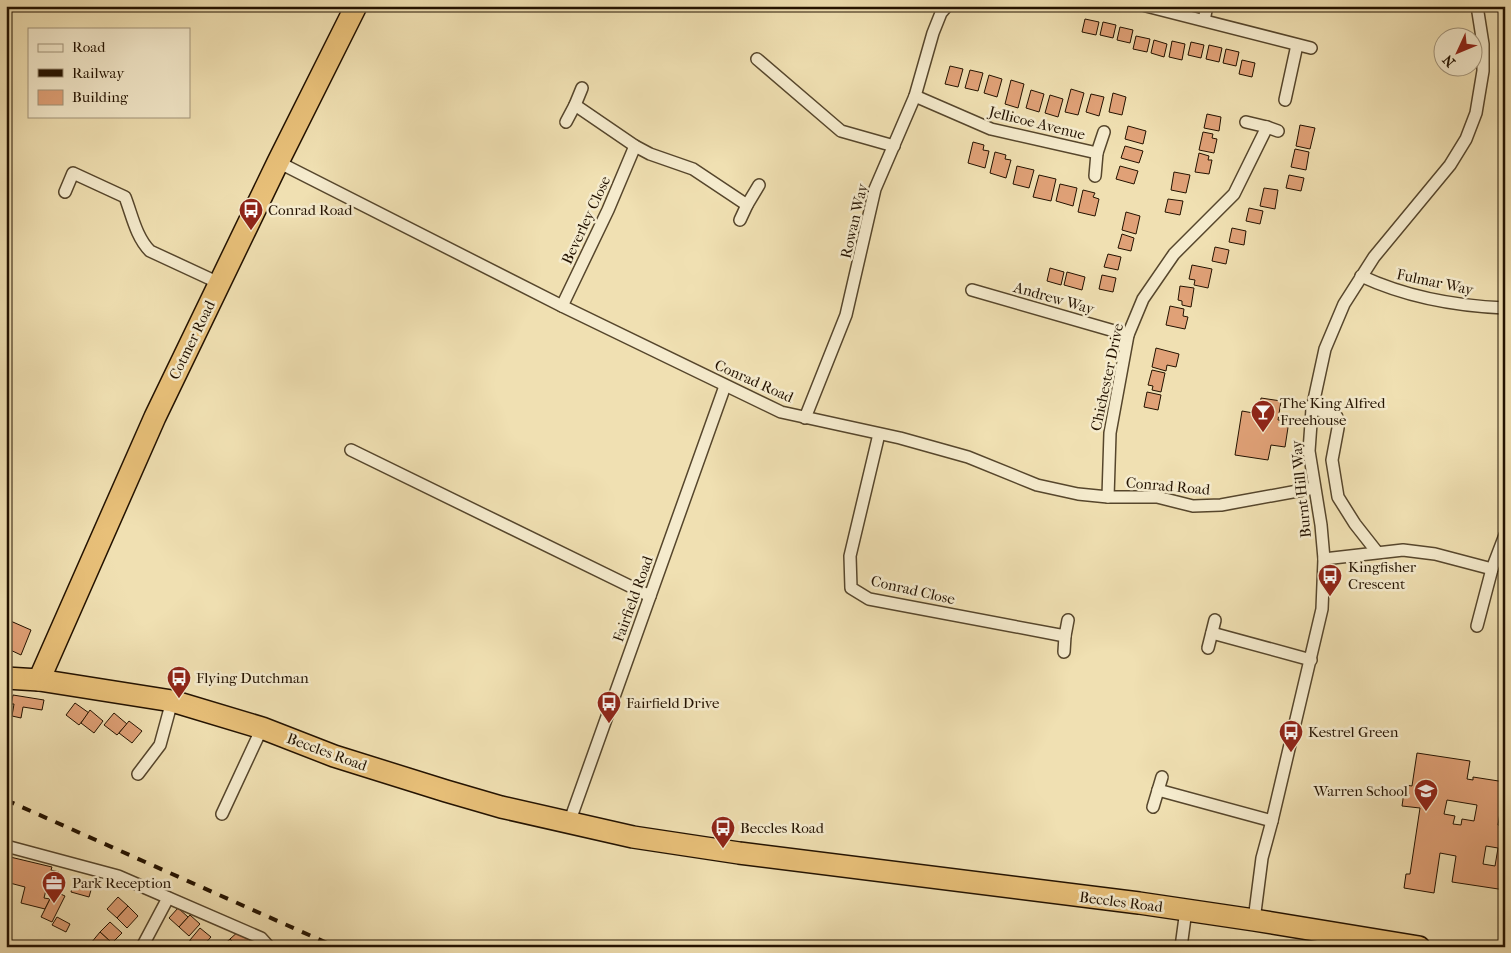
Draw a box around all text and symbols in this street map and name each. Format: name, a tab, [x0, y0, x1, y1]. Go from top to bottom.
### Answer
legend	[28, 28, 190, 118]
north arrow	[1434, 28, 1484, 78]
text: Road	[72, 38, 106, 56]
text: N	[1439, 51, 1459, 70]
text: Railway	[72, 64, 125, 82]
text: Building	[72, 88, 129, 106]
street label: Jellicoe Avenue	[986, 102, 1088, 144]
street label: Beverley Close	[558, 173, 614, 267]
street label: Rowan Way	[837, 181, 872, 260]
bus stop icon: Conrad Road	[238, 197, 264, 231]
place label: Conrad Road	[268, 201, 353, 219]
street label: Fulmar Way	[1395, 265, 1476, 299]
street label: Andrew Way	[1011, 278, 1097, 318]
street label: Cotmer Road	[165, 297, 219, 383]
street label: Chichester Drive	[1087, 321, 1127, 433]
street label: Conrad Road	[712, 356, 797, 407]
place label: The King Alfred Freehouse	[1280, 394, 1386, 429]
bar icon: The King Alfred Freehouse	[1250, 399, 1276, 433]
street label: Burnt Hill Way	[1287, 438, 1315, 539]
street label: Conrad Road	[1125, 473, 1212, 499]
street label: Fairfield Road	[609, 553, 657, 644]
place label: Kingfisher Crescent	[1348, 558, 1417, 593]
bus stop icon: Kingfisher Crescent	[1317, 563, 1343, 597]
street label: Conrad Close	[869, 572, 957, 609]
bus stop icon: Flying Dutchman	[166, 665, 192, 699]
place label: Flying Dutchman	[196, 669, 309, 687]
bus stop icon: Fairfield Drive	[596, 690, 622, 724]
place label: Fairfield Drive	[626, 694, 720, 712]
bus stop icon: Kestrel Green	[1278, 719, 1304, 753]
place label: Kestrel Green	[1308, 723, 1399, 741]
street label: Beccles Road	[284, 729, 370, 775]
school or university icon: Warren School	[1413, 778, 1439, 812]
place label: Warren School	[1312, 782, 1408, 800]
bus stop icon: Beccles Road	[710, 815, 736, 849]
place label: Beccles Road	[740, 819, 825, 837]
office icon: Park Reception	[41, 870, 67, 904]
place label: Park Reception	[72, 874, 171, 892]
street label: Beccles Road	[1078, 888, 1165, 916]

